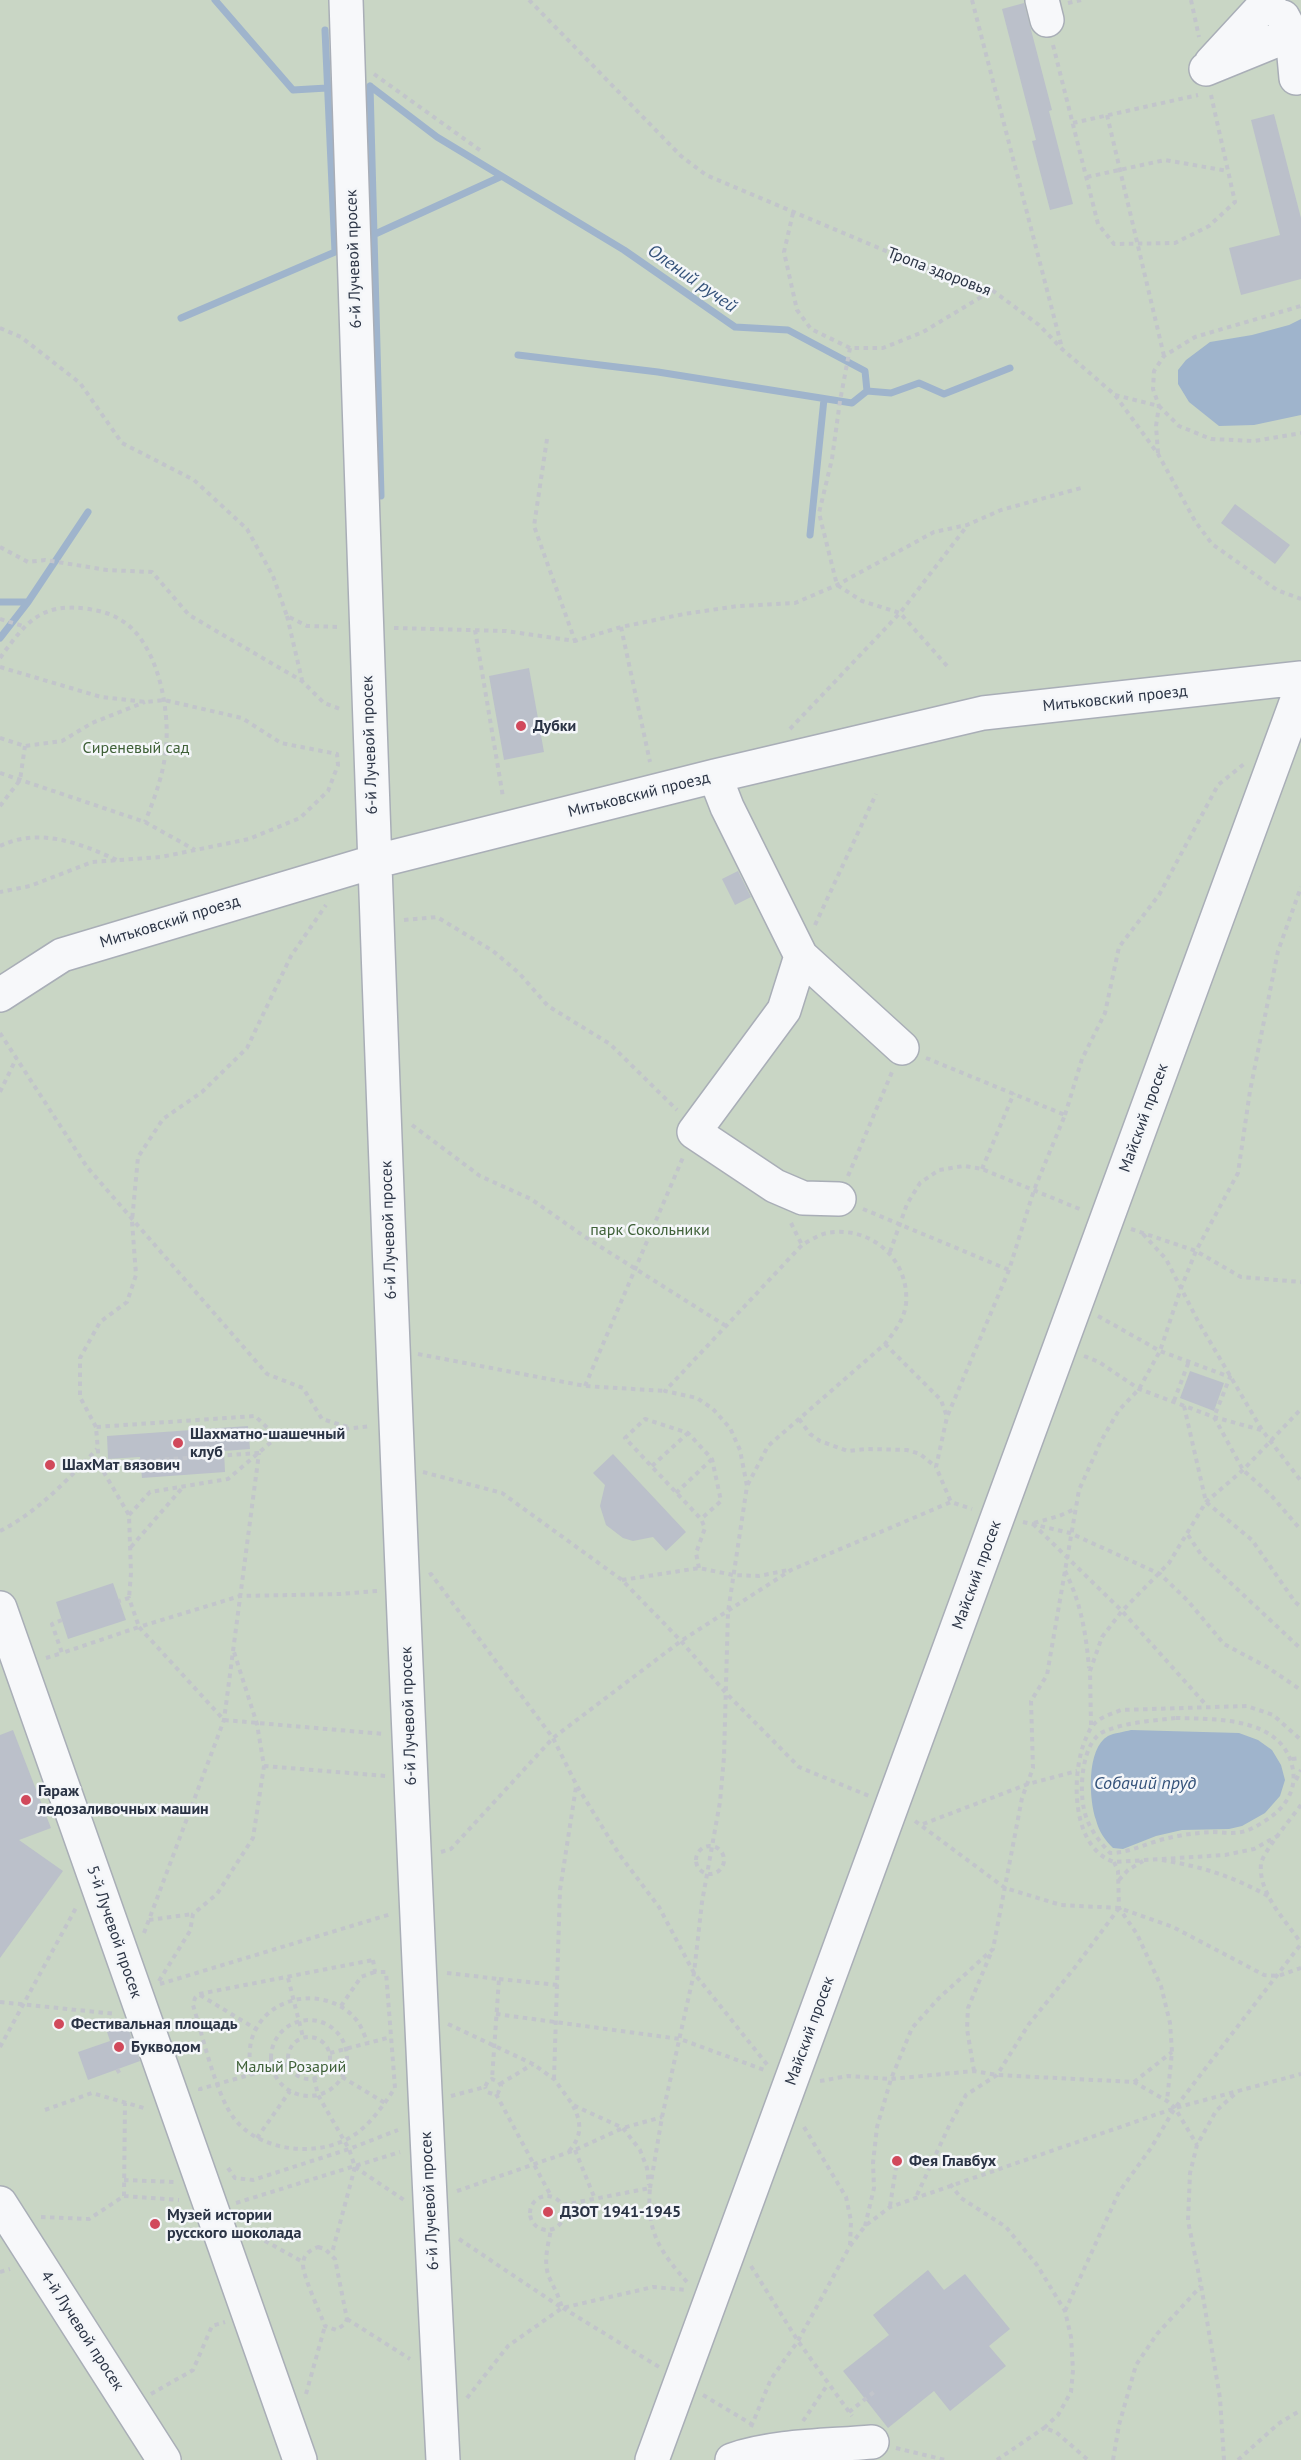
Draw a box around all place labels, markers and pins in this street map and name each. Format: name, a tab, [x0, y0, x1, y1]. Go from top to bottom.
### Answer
place label: Дубки	[533, 716, 576, 736]
marker: Дубки	[514, 719, 528, 733]
place label: Шахматно-шашечный клуб	[190, 1424, 345, 1462]
marker: Шахматно-шашечный клуб	[171, 1436, 185, 1450]
place label: ШахМат вязович	[62, 1455, 180, 1475]
marker: ШахМат вязович	[43, 1458, 57, 1472]
place label: Гараж ледозаливочных машин	[38, 1781, 209, 1819]
marker: Гараж ледозаливочных машин	[19, 1793, 33, 1807]
place label: Фестивальная площадь	[71, 2014, 238, 2034]
marker: Фестивальная площадь	[52, 2017, 66, 2031]
place label: Букводом	[131, 2037, 201, 2057]
marker: Букводом	[112, 2040, 126, 2054]
place label: Фея Главбух	[909, 2151, 996, 2171]
marker: Фея Главбух	[890, 2154, 904, 2168]
place label: ДЗОТ 1941-1945	[560, 2202, 681, 2222]
place label: Музей истории русского шоколада	[167, 2205, 301, 2243]
marker: ДЗОТ 1941-1945	[541, 2205, 555, 2219]
marker: Музей истории русского шоколада	[148, 2217, 162, 2231]

